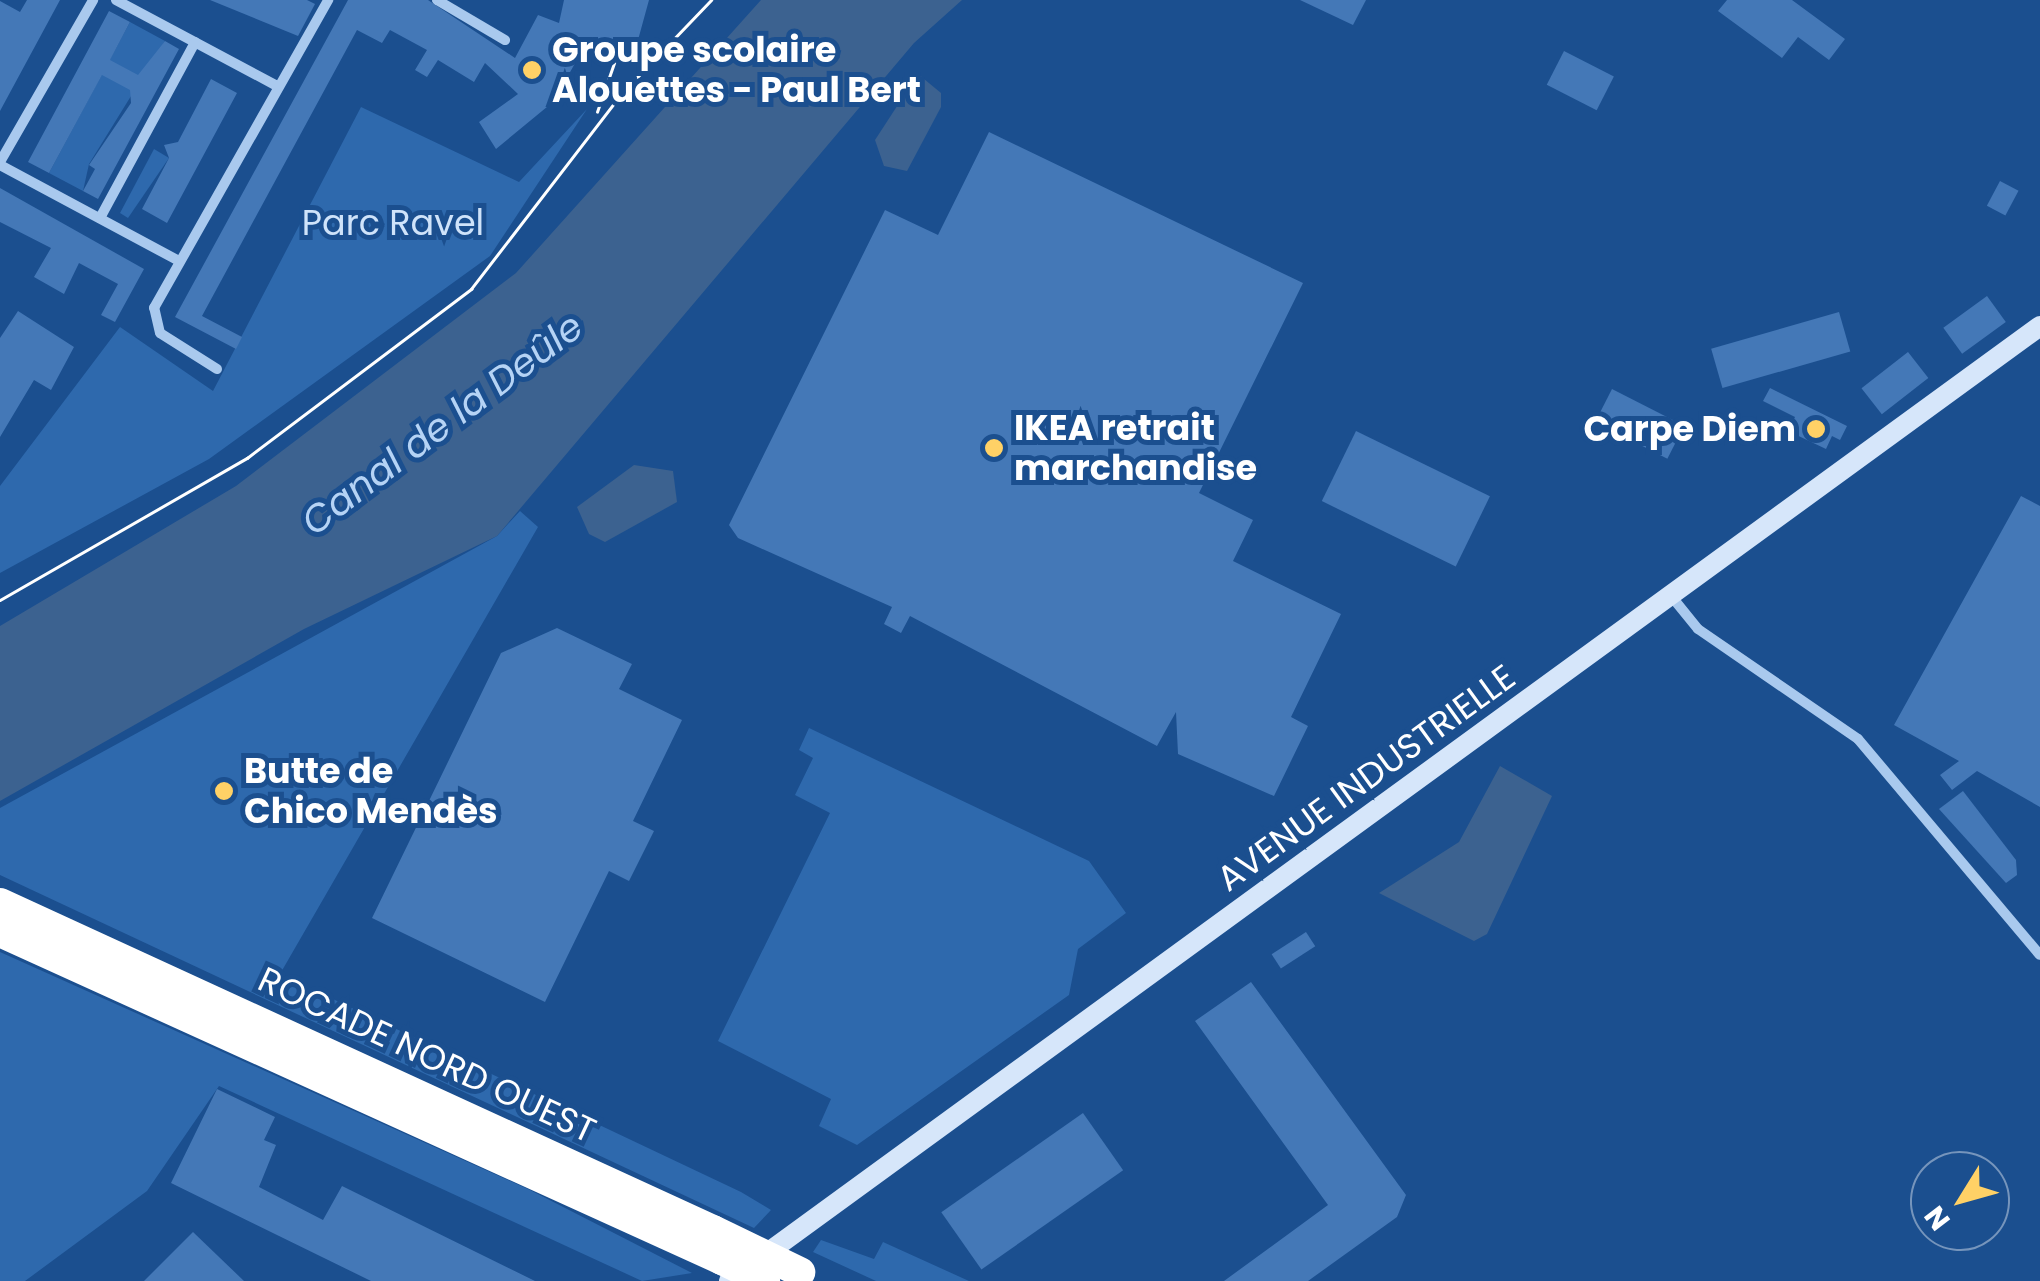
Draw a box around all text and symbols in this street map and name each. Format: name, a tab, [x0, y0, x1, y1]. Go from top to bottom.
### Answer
place label: Groupe scolaire Alouettes - Paul Bert	[552, 29, 921, 111]
marker: Groupe scolaire Alouettes - Paul Bert	[521, 59, 543, 81]
park label: Parc Ravel	[302, 202, 484, 244]
water label: Canal de la Deûle	[292, 303, 592, 545]
place label: IKEA retrait marchandise	[1014, 407, 1257, 489]
place label: Carpe Diem	[1583, 408, 1796, 450]
marker: Carpe Diem	[1805, 418, 1827, 440]
marker: IKEA retrait marchandise	[983, 437, 1005, 459]
street label: AVENUE INDUSTRIELLE	[1209, 656, 1523, 900]
place label: Butte de Chico Mendès	[244, 750, 498, 832]
marker: Butte de Chico Mendès	[213, 780, 235, 802]
street label: ROCADE NORD OUEST	[252, 958, 602, 1152]
north arrow	[1910, 1151, 2010, 1251]
text: N	[1915, 1198, 1959, 1238]

